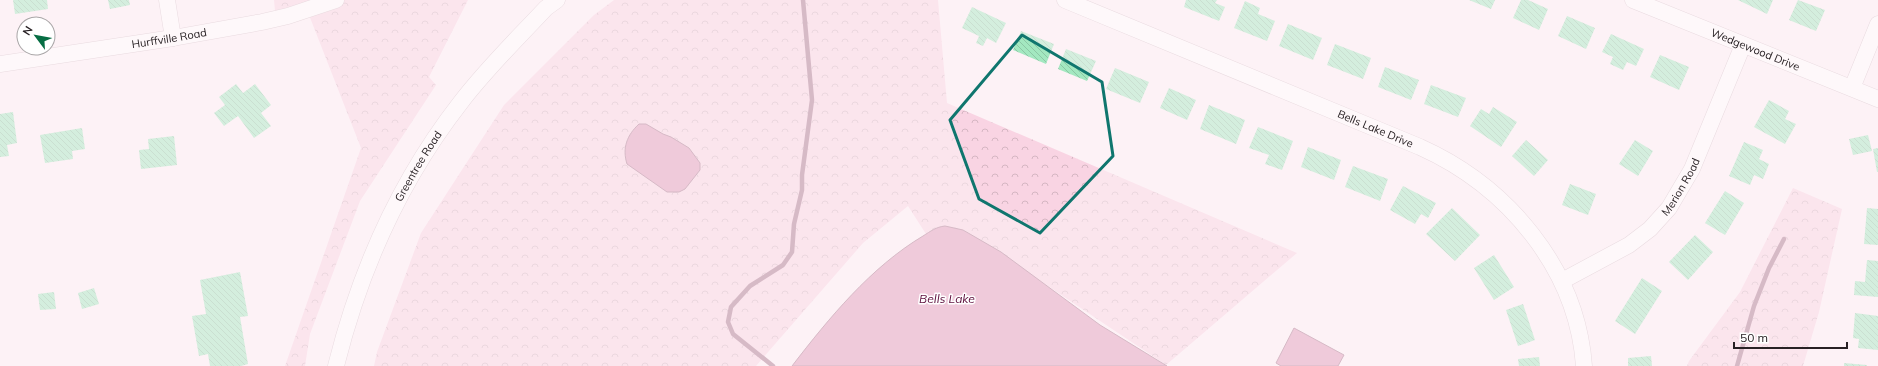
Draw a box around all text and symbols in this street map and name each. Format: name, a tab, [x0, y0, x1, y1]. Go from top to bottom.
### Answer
north arrow	[16, 16, 56, 56]
text: N	[19, 23, 36, 38]
street label: Hurffville Road	[131, 25, 208, 51]
street label: Wedgewood Drive	[1709, 25, 1802, 74]
street label: Bells Lake Drive	[1335, 107, 1415, 150]
street label: Greentree Road	[392, 128, 445, 204]
street label: Merion Road	[1658, 156, 1703, 219]
water label: Bells Lake	[919, 291, 975, 306]
scale bar	[1734, 324, 1847, 350]
text: 50 m	[1740, 330, 1768, 345]

